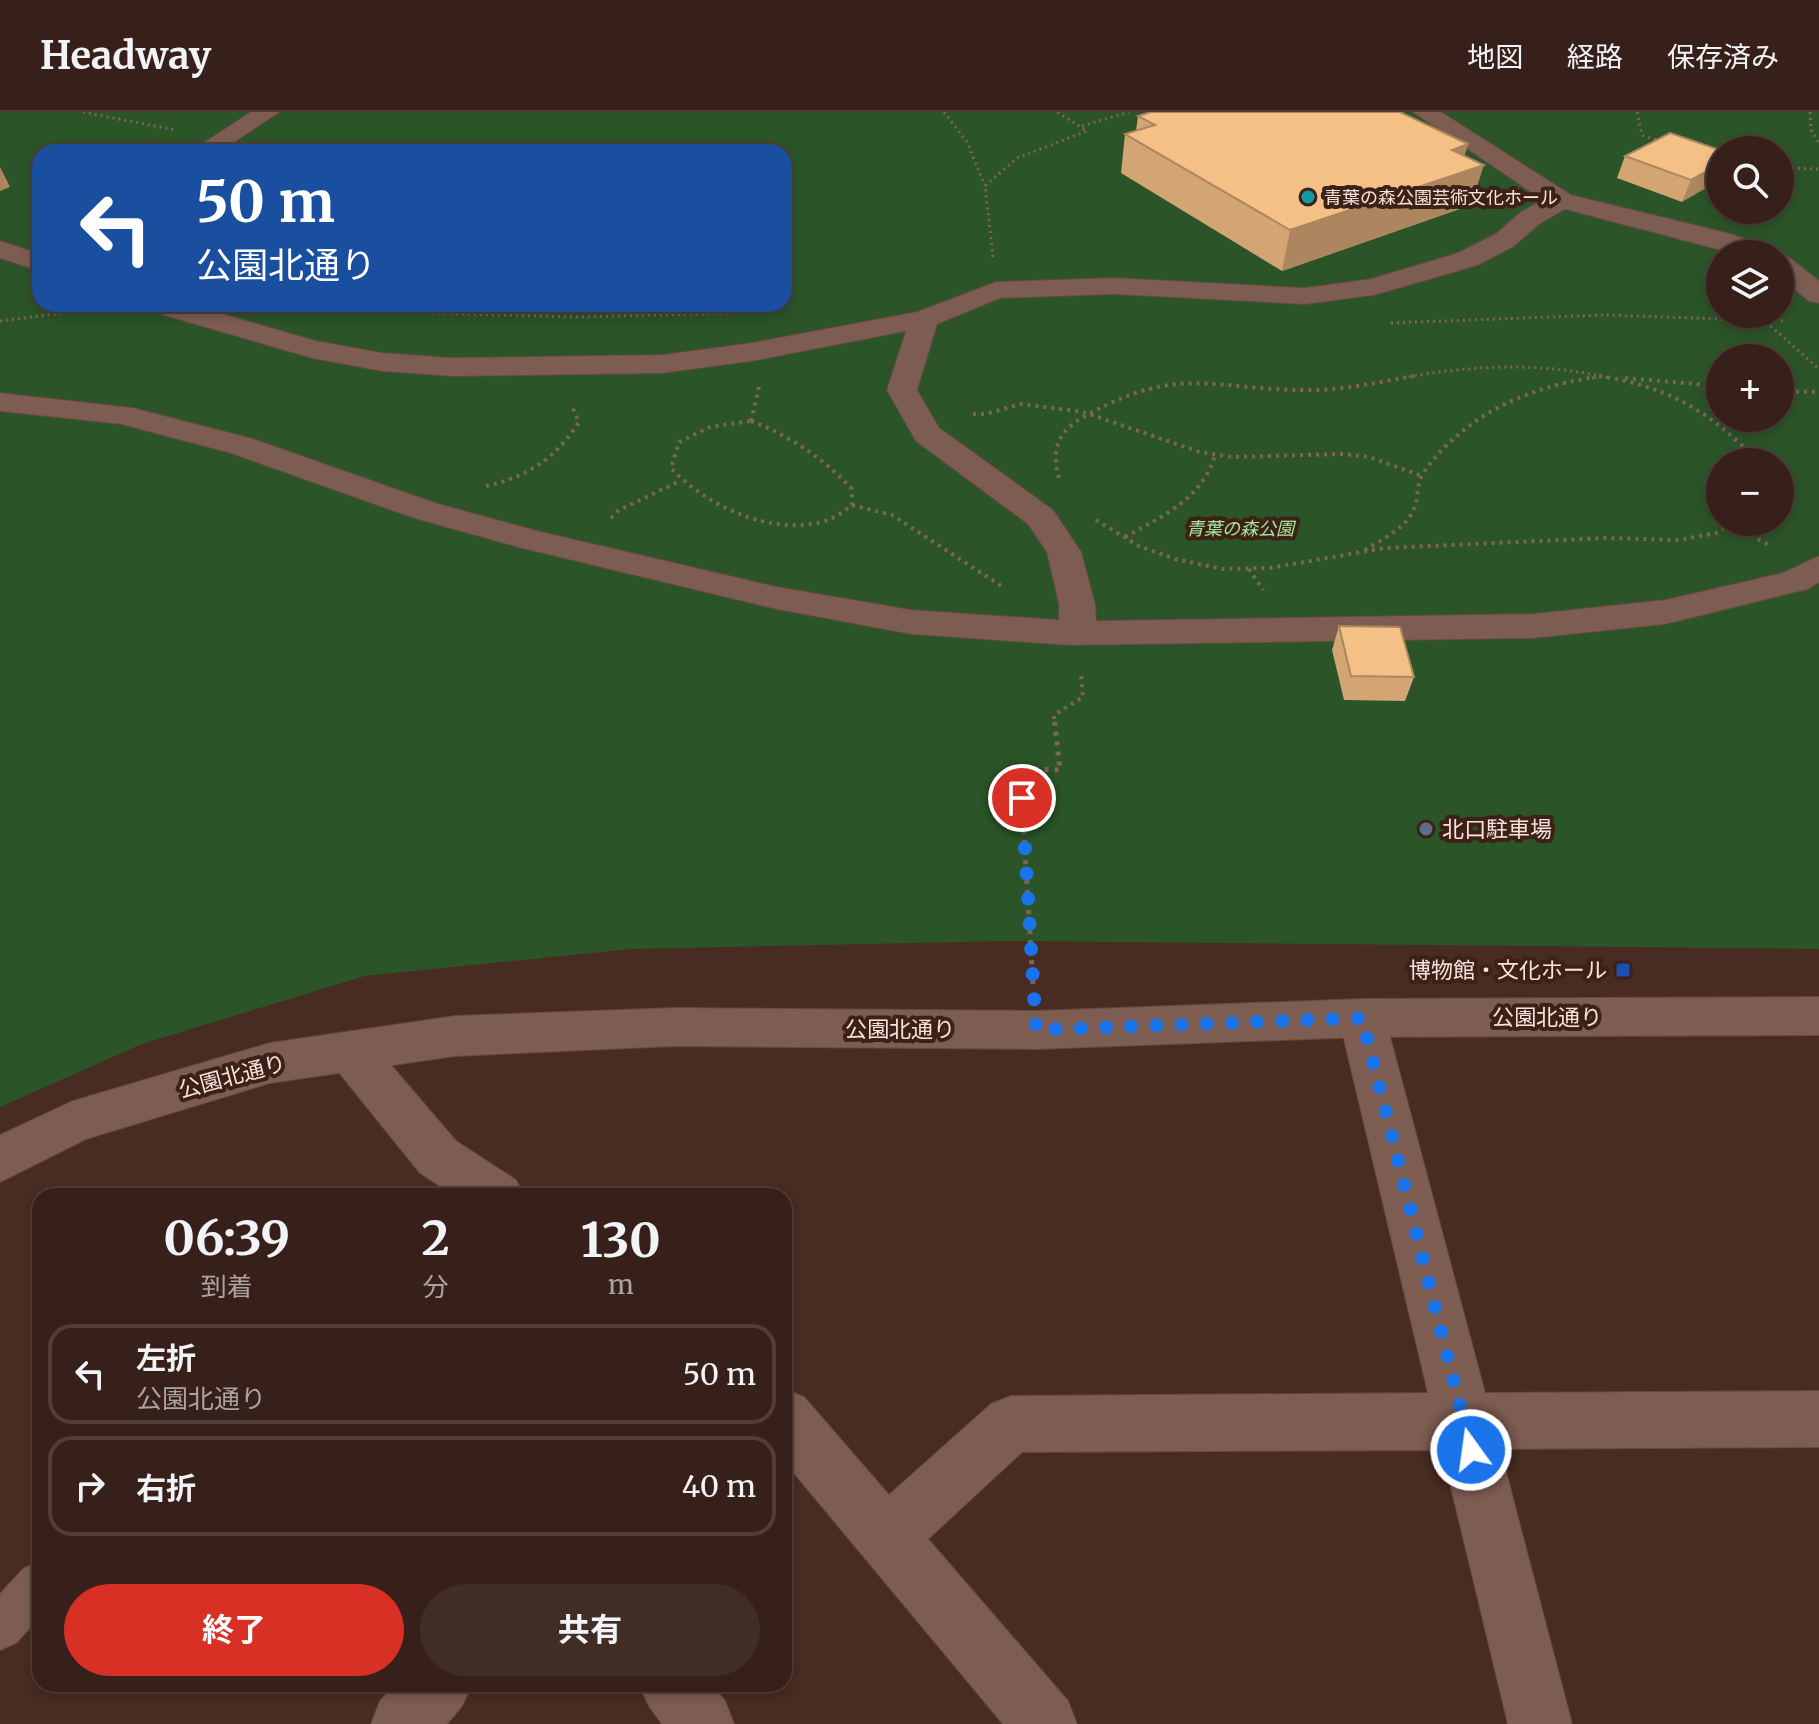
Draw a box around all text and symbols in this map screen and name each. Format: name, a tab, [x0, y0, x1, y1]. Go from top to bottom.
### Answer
text: Headway	[40, 32, 211, 79]
text: 地図	[1467, 39, 1523, 75]
text: 経路	[1567, 39, 1623, 75]
text: 保存済み	[1667, 39, 1779, 75]
map controls	[1706, 136, 1794, 536]
button: search	[1706, 136, 1794, 224]
text: 50 m	[196, 167, 335, 237]
icon: left	[64, 176, 168, 280]
place label: 青葉の森公園芸術文化ホール	[1324, 186, 1558, 209]
marker: 青葉の森公園芸術文化ホール	[1299, 188, 1317, 206]
button: layers	[1706, 240, 1794, 328]
text: 公園北通り	[196, 243, 376, 288]
button: +	[1706, 344, 1794, 432]
button: −	[1706, 448, 1794, 536]
park label: 青葉の森公園	[1186, 517, 1297, 540]
pin	[988, 764, 1056, 832]
icon: arrive	[1000, 776, 1044, 820]
place label: 北口駐車場	[1442, 815, 1552, 843]
marker: 北口駐車場	[1417, 820, 1435, 838]
place label: 博物館・文化ホール	[1409, 956, 1607, 984]
marker: 博物館・文化ホール	[1614, 961, 1632, 979]
street label: 公園北通り	[1492, 1003, 1602, 1031]
street label: 公園北通り	[845, 1015, 955, 1043]
street label: 公園北通り	[175, 1048, 289, 1104]
text: 06:39	[163, 1208, 290, 1268]
text: 2	[421, 1208, 450, 1268]
text: 130	[581, 1210, 661, 1270]
text: m	[608, 1268, 634, 1301]
text: 到着	[201, 1270, 253, 1303]
text: 分	[423, 1270, 449, 1303]
text: 左折	[136, 1339, 196, 1377]
icon: left	[68, 1352, 112, 1396]
text: 50 m	[683, 1355, 756, 1393]
text: 公園北通り	[136, 1382, 266, 1415]
position arrow	[1429, 1408, 1513, 1492]
icon: right	[68, 1464, 112, 1508]
text: 40 m	[682, 1467, 756, 1505]
text: 右折	[136, 1469, 196, 1507]
button: 終了	[64, 1584, 404, 1676]
button: 共有	[420, 1584, 760, 1676]

